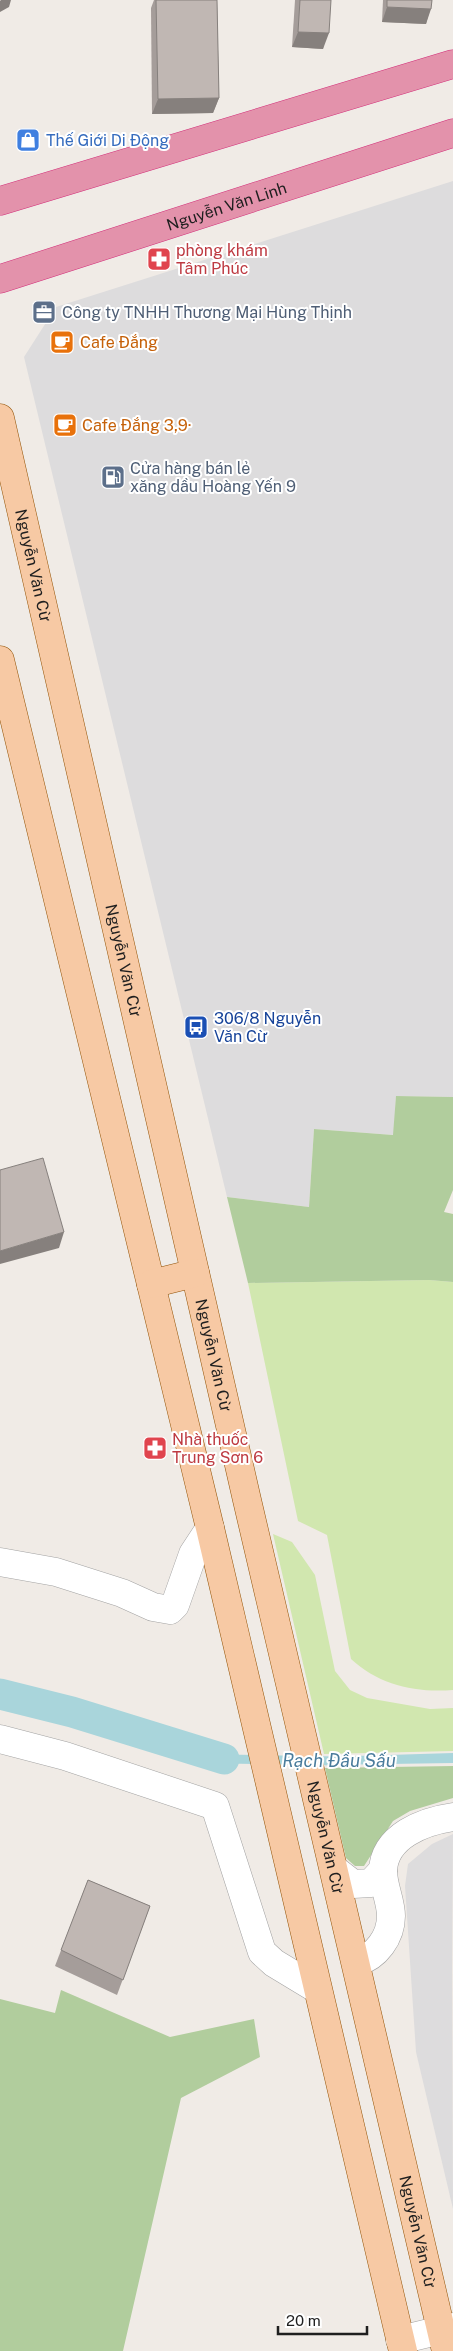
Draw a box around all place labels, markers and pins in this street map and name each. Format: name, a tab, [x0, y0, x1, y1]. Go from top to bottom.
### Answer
shop icon: Thế Giới Di Động	[15, 127, 41, 153]
place label: Thế Giới Di Động	[46, 131, 169, 150]
place label: phòng khám Tâm Phúc	[176, 241, 268, 278]
pharmacy icon: phòng khám Tâm Phúc	[146, 246, 172, 272]
office icon: Công ty TNHH Thương Mại Hùng Thịnh	[31, 299, 57, 325]
place label: Công ty TNHH Thương Mại Hùng Thịnh	[62, 303, 352, 322]
cafe icon: Cafe Đắng	[49, 329, 75, 355]
place label: Cafe Đắng	[80, 333, 158, 352]
cafe icon: Cafe Đắng 3,9·	[52, 412, 78, 438]
place label: Cafe Đắng 3,9·	[82, 416, 191, 435]
place label: Cửa hàng bán lẻ xăng dầu Hoàng Yến 9	[130, 459, 296, 496]
fuel station icon: Cửa hàng bán lẻ xăng dầu Hoàng Yến 9	[100, 464, 126, 490]
place label: 306/8 Nguyễn Văn Cừ	[214, 1009, 321, 1046]
bus stop icon: 306/8 Nguyễn Văn Cừ	[183, 1014, 209, 1040]
place label: Nhà thuốc Trung Sơn 6	[172, 1430, 263, 1467]
pharmacy icon: Nhà thuốc Trung Sơn 6	[142, 1435, 168, 1461]

